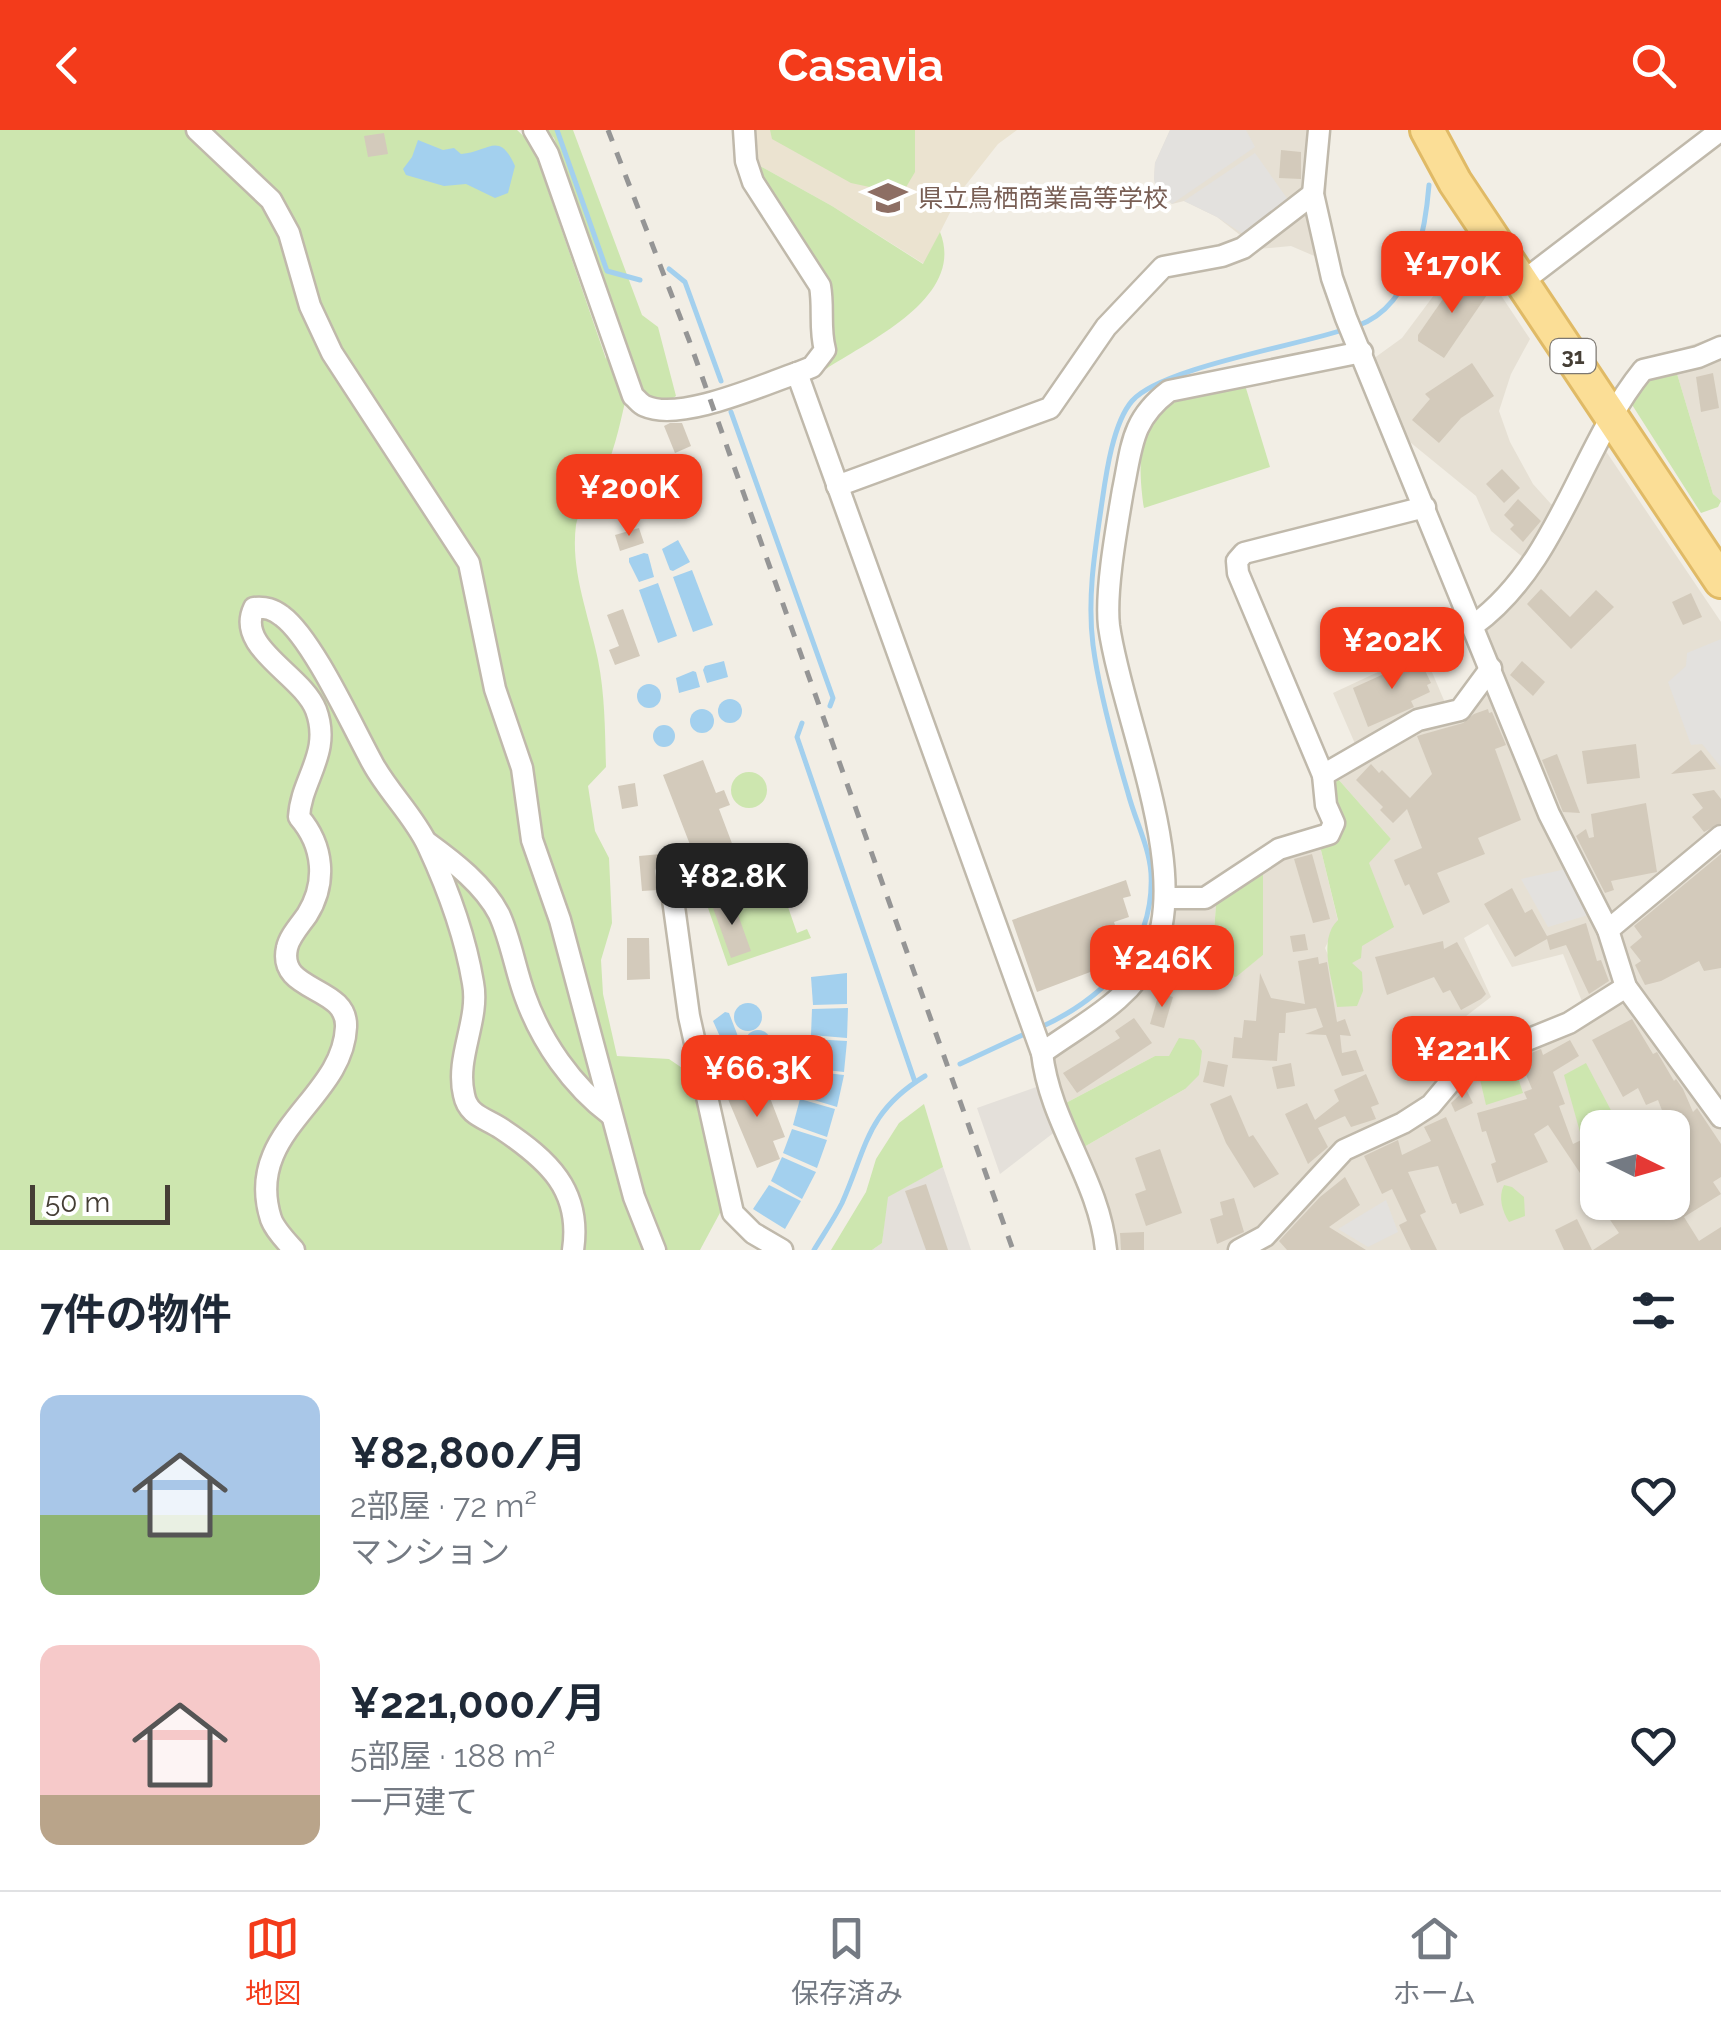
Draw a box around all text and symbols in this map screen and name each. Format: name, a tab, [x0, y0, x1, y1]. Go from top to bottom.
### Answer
icon: back	[40, 38, 95, 93]
icon: search	[1626, 38, 1681, 93]
text: Casavia	[778, 39, 943, 92]
school or university icon: 県立鳥栖商業高等学校	[867, 177, 909, 219]
place label: 県立鳥栖商業高等学校	[918, 183, 1168, 213]
pin: ¥170K	[1382, 231, 1522, 316]
text: ¥170K	[1403, 245, 1501, 282]
road number: 31	[1550, 339, 1596, 373]
pin: ¥200K	[559, 454, 699, 539]
text: ¥200K	[578, 468, 680, 505]
pin: ¥202K	[1322, 607, 1462, 692]
text: ¥202K	[1342, 621, 1442, 658]
pin: ¥82.8K	[651, 843, 813, 928]
text: ¥82.8K	[678, 857, 786, 894]
pin: ¥246K	[1092, 925, 1232, 1010]
text: ¥246K	[1112, 939, 1212, 976]
pin: ¥221K	[1392, 1016, 1532, 1101]
text: ¥221K	[1414, 1030, 1510, 1067]
pin: ¥66.3K	[676, 1035, 838, 1120]
text: ¥66.3K	[703, 1049, 811, 1086]
north arrow	[1580, 1110, 1690, 1220]
map controls	[1580, 1110, 1690, 1220]
scale bar	[30, 1180, 170, 1224]
text: 50 m	[45, 1186, 110, 1219]
icon: filters	[1626, 1283, 1681, 1338]
text: 7件の物件	[40, 1290, 232, 1339]
text: ¥82,800/月	[350, 1429, 587, 1478]
icon: home	[120, 1435, 240, 1555]
icon: heart	[1626, 1468, 1681, 1523]
text: 2部屋 · 72 m²	[350, 1487, 537, 1524]
text: マンション	[350, 1533, 510, 1570]
text: ¥221,000/月	[350, 1679, 606, 1728]
icon: home	[120, 1685, 240, 1805]
icon: heart	[1626, 1718, 1681, 1773]
text: 5部屋 · 188 m²	[350, 1737, 555, 1774]
text: 一戸建て	[350, 1783, 478, 1820]
tab: 地図	[245, 1911, 301, 2011]
tab: 保存済み	[791, 1911, 903, 2011]
tab: ホーム	[1393, 1911, 1476, 2011]

